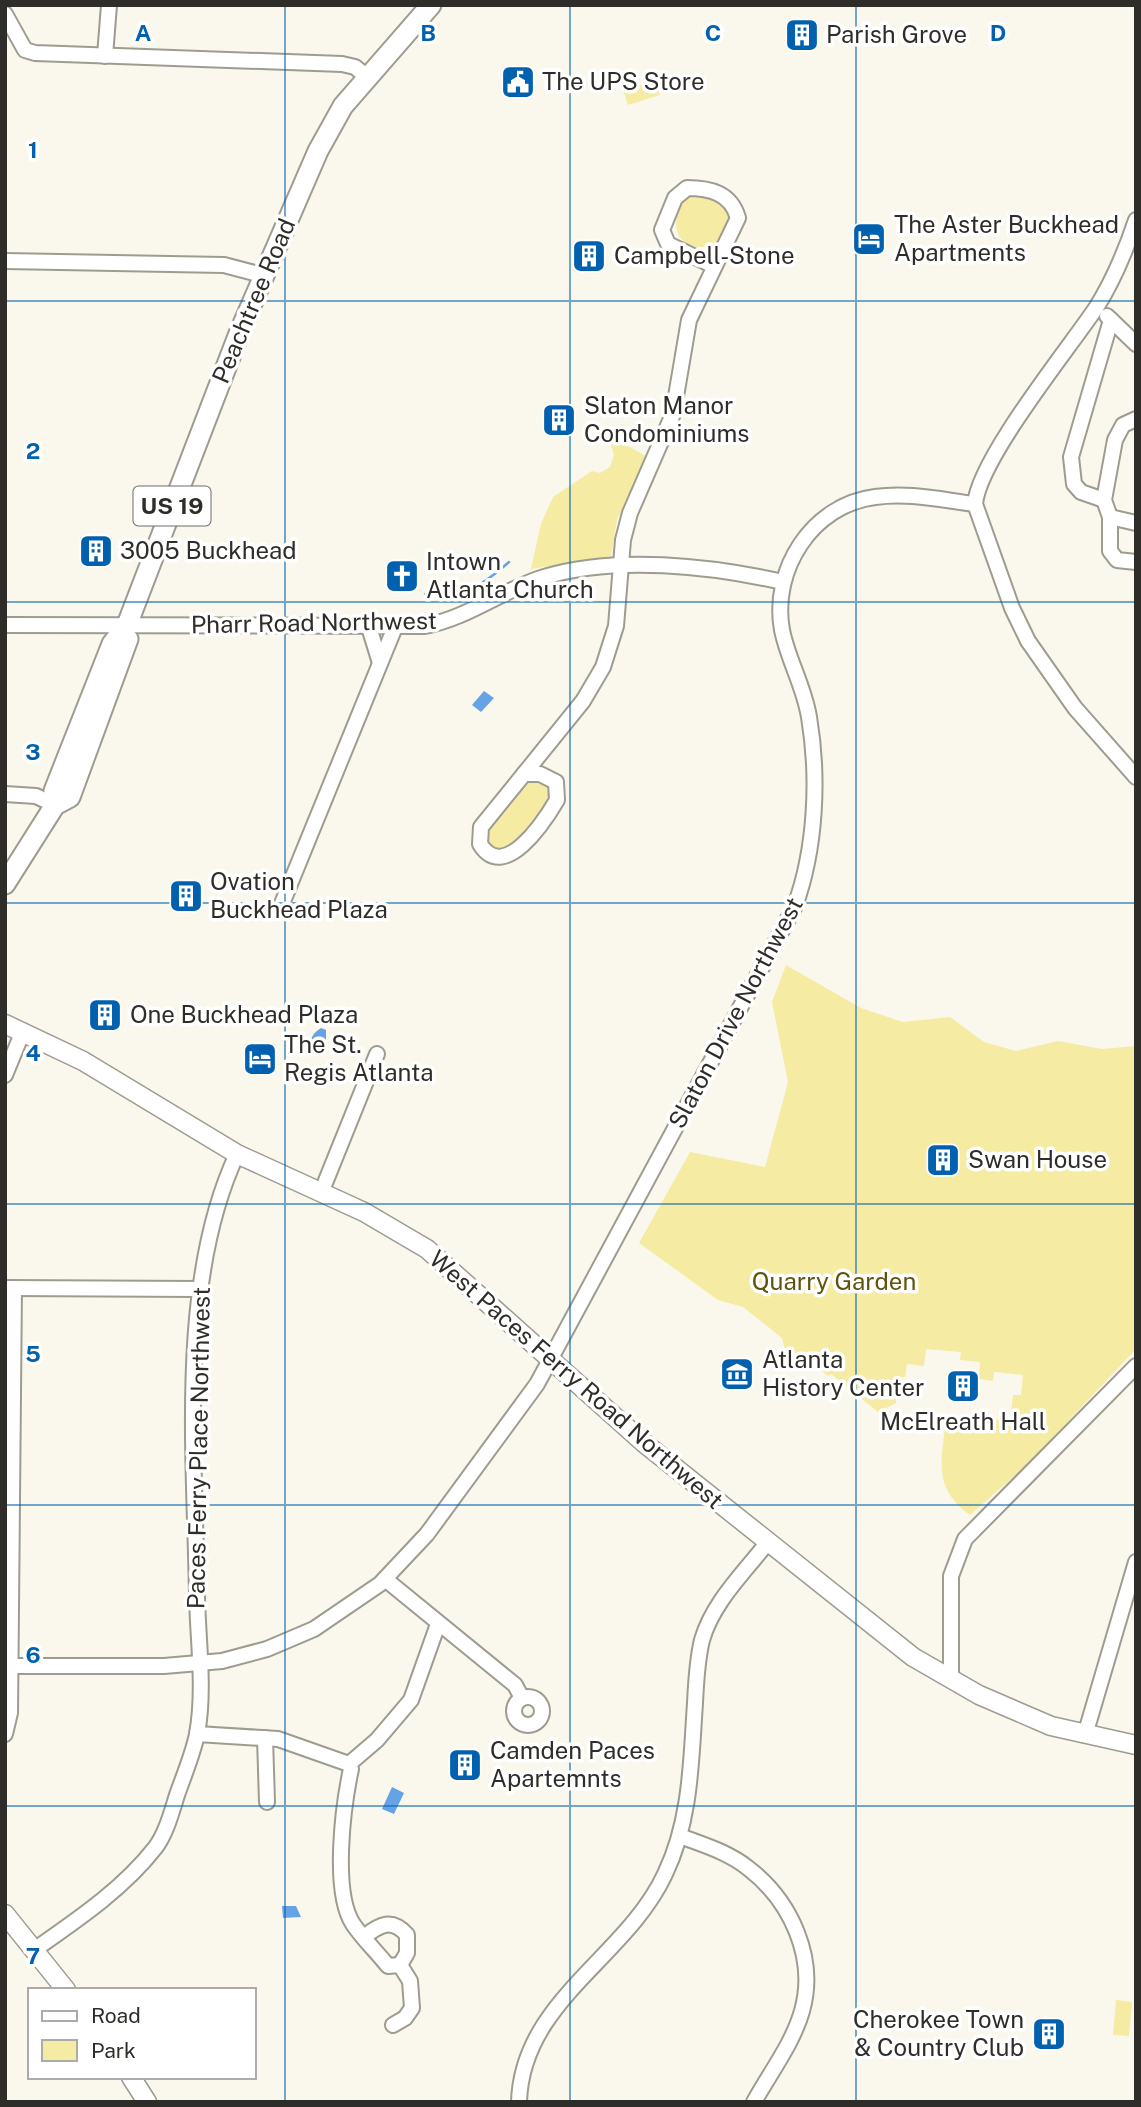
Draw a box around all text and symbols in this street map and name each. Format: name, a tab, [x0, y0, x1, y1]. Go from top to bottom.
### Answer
building icon: Parish Grove	[783, 16, 821, 54]
text: A	[135, 19, 152, 46]
text: B	[420, 19, 436, 46]
text: C	[705, 19, 721, 46]
text: D	[990, 19, 1006, 46]
place label: Parish Grove	[826, 20, 967, 48]
public building icon: The UPS Store	[499, 63, 537, 101]
place label: The UPS Store	[542, 67, 705, 95]
text: 1	[28, 136, 38, 163]
place label: The Aster Buckhead Apartments	[894, 210, 1119, 266]
street label: Peachtree Road	[206, 214, 300, 387]
hotel icon: The Aster Buckhead Apartments	[850, 220, 888, 258]
building icon: Campbell-Stone	[570, 237, 608, 275]
place label: Campbell-Stone	[614, 241, 795, 269]
place label: Slaton Manor Condominiums	[584, 391, 749, 447]
building icon: Slaton Manor Condominiums	[540, 401, 578, 439]
text: 2	[26, 437, 40, 464]
road number: US 19	[134, 486, 210, 526]
building icon: 3005 Buckhead	[77, 532, 115, 570]
place label: 3005 Buckhead	[120, 536, 297, 564]
place label: Intown Atlanta Church	[426, 547, 594, 603]
church icon: Intown Atlanta Church	[383, 557, 421, 595]
street label: Pharr Road Northwest	[191, 606, 437, 638]
text: 3	[25, 738, 41, 765]
place label: Ovation Buckhead Plaza	[210, 867, 388, 923]
building icon: Ovation Buckhead Plaza	[167, 877, 205, 915]
street label: Slaton Drive Northwest	[662, 892, 808, 1133]
building icon: One Buckhead Plaza	[86, 996, 124, 1034]
place label: One Buckhead Plaza	[130, 1000, 358, 1028]
place label: The St. Regis Atlanta	[284, 1030, 433, 1086]
text: 4	[25, 1039, 41, 1066]
hotel icon: The St. Regis Atlanta	[241, 1040, 279, 1078]
building icon: Swan House	[924, 1141, 962, 1179]
place label: Swan House	[968, 1145, 1107, 1173]
street label: West Paces Ferry Road Northwest	[424, 1244, 729, 1514]
park label: Quarry Garden	[752, 1267, 916, 1295]
street label: Paces Ferry Place Northwest	[181, 1287, 215, 1609]
text: 5	[25, 1340, 41, 1367]
place label: Atlanta History Center	[762, 1345, 924, 1401]
museum icon: Atlanta History Center	[718, 1355, 756, 1393]
building icon: McElreath Hall	[944, 1367, 982, 1405]
place label: McElreath Hall	[880, 1407, 1046, 1435]
text: 6	[25, 1641, 41, 1668]
place label: Camden Paces Apartemnts	[490, 1736, 655, 1792]
building icon: Camden Paces Apartemnts	[446, 1746, 484, 1784]
text: 7	[26, 1942, 40, 1969]
legend	[28, 1988, 256, 2079]
text: Road	[91, 2003, 141, 2028]
place label: Cherokee Town & Country Club	[853, 2005, 1024, 2061]
building icon: Cherokee Town & Country Club	[1030, 2015, 1068, 2053]
text: Park	[91, 2038, 136, 2063]

